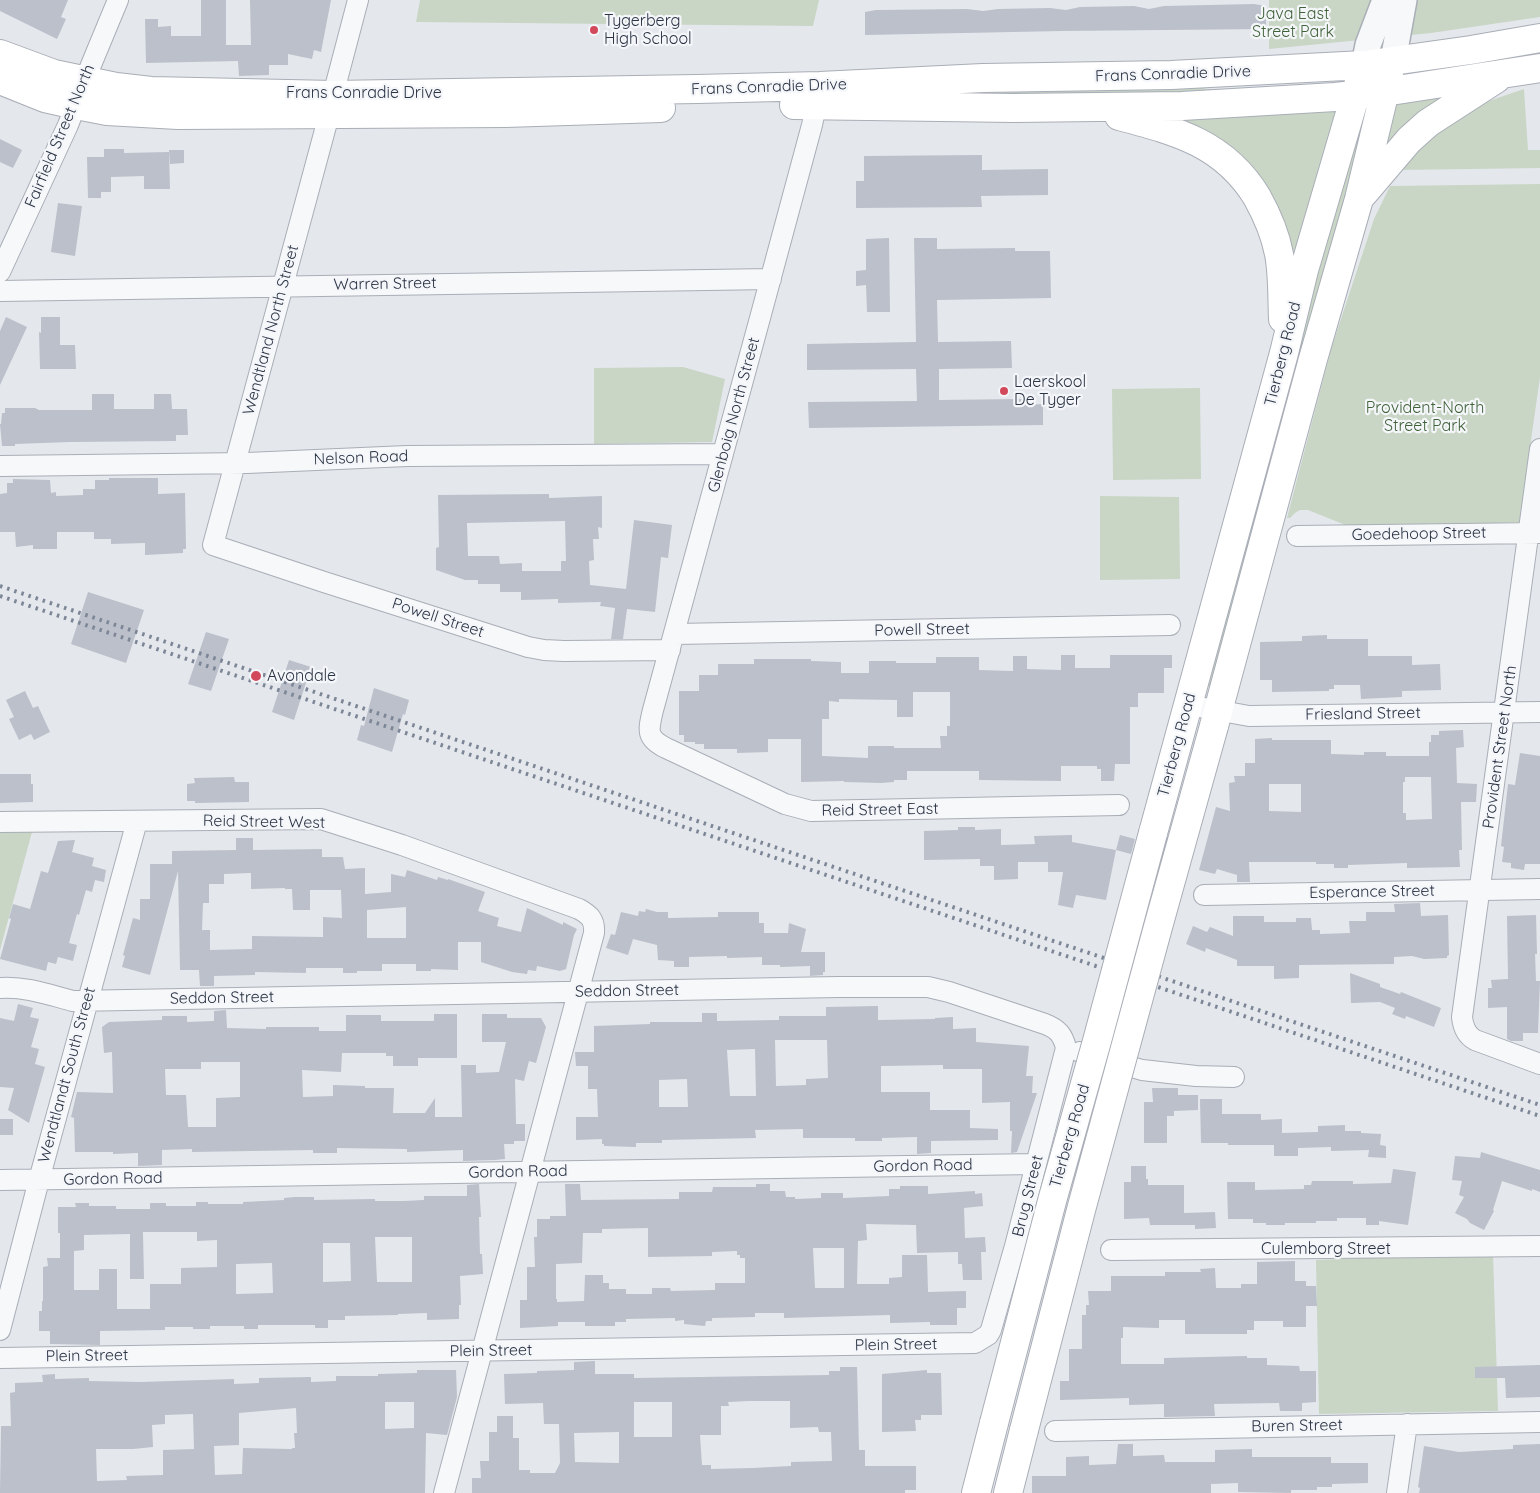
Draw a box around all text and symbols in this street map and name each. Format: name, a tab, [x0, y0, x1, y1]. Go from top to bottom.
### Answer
park label: Java East Street Park	[1252, 4, 1334, 42]
place label: Tygerberg High School	[604, 11, 692, 49]
marker: Tygerberg High School	[588, 24, 600, 36]
street label: Fairfield Street North	[21, 61, 99, 211]
street label: Frans Conradie Drive	[1095, 62, 1251, 86]
street label: Frans Conradie Drive	[691, 75, 847, 99]
street label: Frans Conradie Drive	[286, 83, 442, 103]
street label: Wendtland North Street	[239, 243, 303, 417]
street label: Warren Street	[333, 273, 437, 295]
street label: Tierberg Road	[1261, 300, 1305, 408]
street label: Glenboig North Street	[704, 335, 764, 495]
place label: Laerskool De Tyger	[1014, 372, 1086, 410]
marker: Laerskool De Tyger	[998, 385, 1010, 397]
park label: Provident-North Street Park	[1366, 398, 1484, 436]
street label: Nelson Road	[313, 447, 409, 469]
street label: Goedehoop Street	[1351, 523, 1487, 545]
street label: Powell Street	[390, 594, 486, 642]
street label: Powell Street	[874, 620, 970, 640]
street label: Provident Street North	[1479, 664, 1521, 830]
place label: Avondale	[267, 666, 336, 686]
marker: Avondale	[249, 669, 263, 683]
street label: Tierberg Road	[1154, 691, 1200, 799]
street label: Friesland Street	[1305, 703, 1421, 725]
street label: Reid Street East	[821, 799, 939, 821]
street label: Reid Street West	[203, 811, 325, 833]
street label: Esperance Street	[1309, 881, 1435, 903]
street label: Seddon Street	[575, 980, 679, 1002]
street label: Wendtlandt South Street	[34, 985, 100, 1165]
street label: Seddon Street	[170, 987, 274, 1009]
street label: Tierberg Road	[1046, 1082, 1094, 1190]
street label: Brug Street	[1009, 1153, 1047, 1239]
street label: Gordon Road	[873, 1156, 973, 1176]
street label: Gordon Road	[468, 1162, 568, 1182]
street label: Gordon Road	[63, 1169, 163, 1189]
street label: Culemborg Street	[1261, 1239, 1391, 1259]
street label: Plein Street	[854, 1335, 938, 1355]
street label: Plein Street	[449, 1341, 533, 1361]
street label: Plein Street	[45, 1346, 129, 1366]
street label: Buren Street	[1251, 1416, 1343, 1436]

